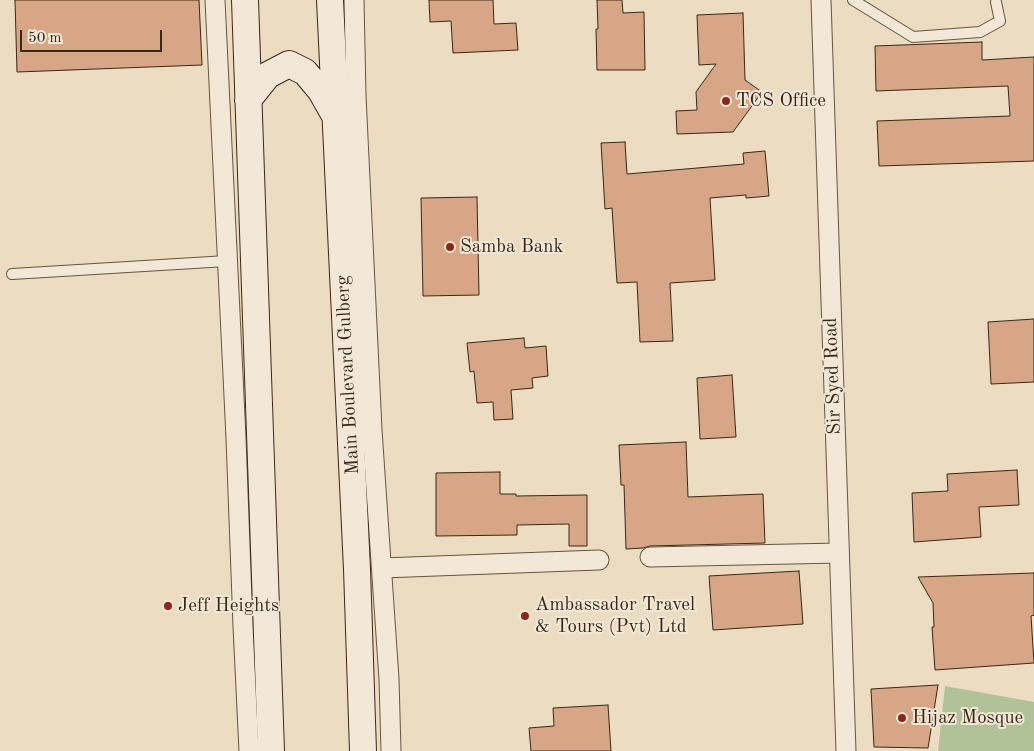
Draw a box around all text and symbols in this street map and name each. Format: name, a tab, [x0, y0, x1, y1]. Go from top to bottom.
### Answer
scale bar	[22, 20, 165, 52]
text: 50 m	[28, 31, 62, 46]
place label: TCS Office	[736, 90, 826, 112]
marker: TCS Office	[720, 95, 732, 107]
place label: Samba Bank	[460, 236, 563, 258]
marker: Samba Bank	[444, 241, 456, 253]
street label: Main Boulevard Gulberg	[331, 275, 365, 475]
street label: Sir Syed Road	[820, 317, 846, 435]
place label: Ambassador Travel & Tours (Pvt) Ltd	[535, 594, 695, 638]
place label: Jeff Heights	[178, 595, 279, 617]
marker: Jeff Heights	[162, 600, 174, 612]
marker: Ambassador Travel & Tours (Pvt) Ltd	[519, 610, 531, 622]
place label: Hijaz Mosque	[912, 707, 1023, 729]
marker: Hijaz Mosque	[896, 712, 908, 724]

